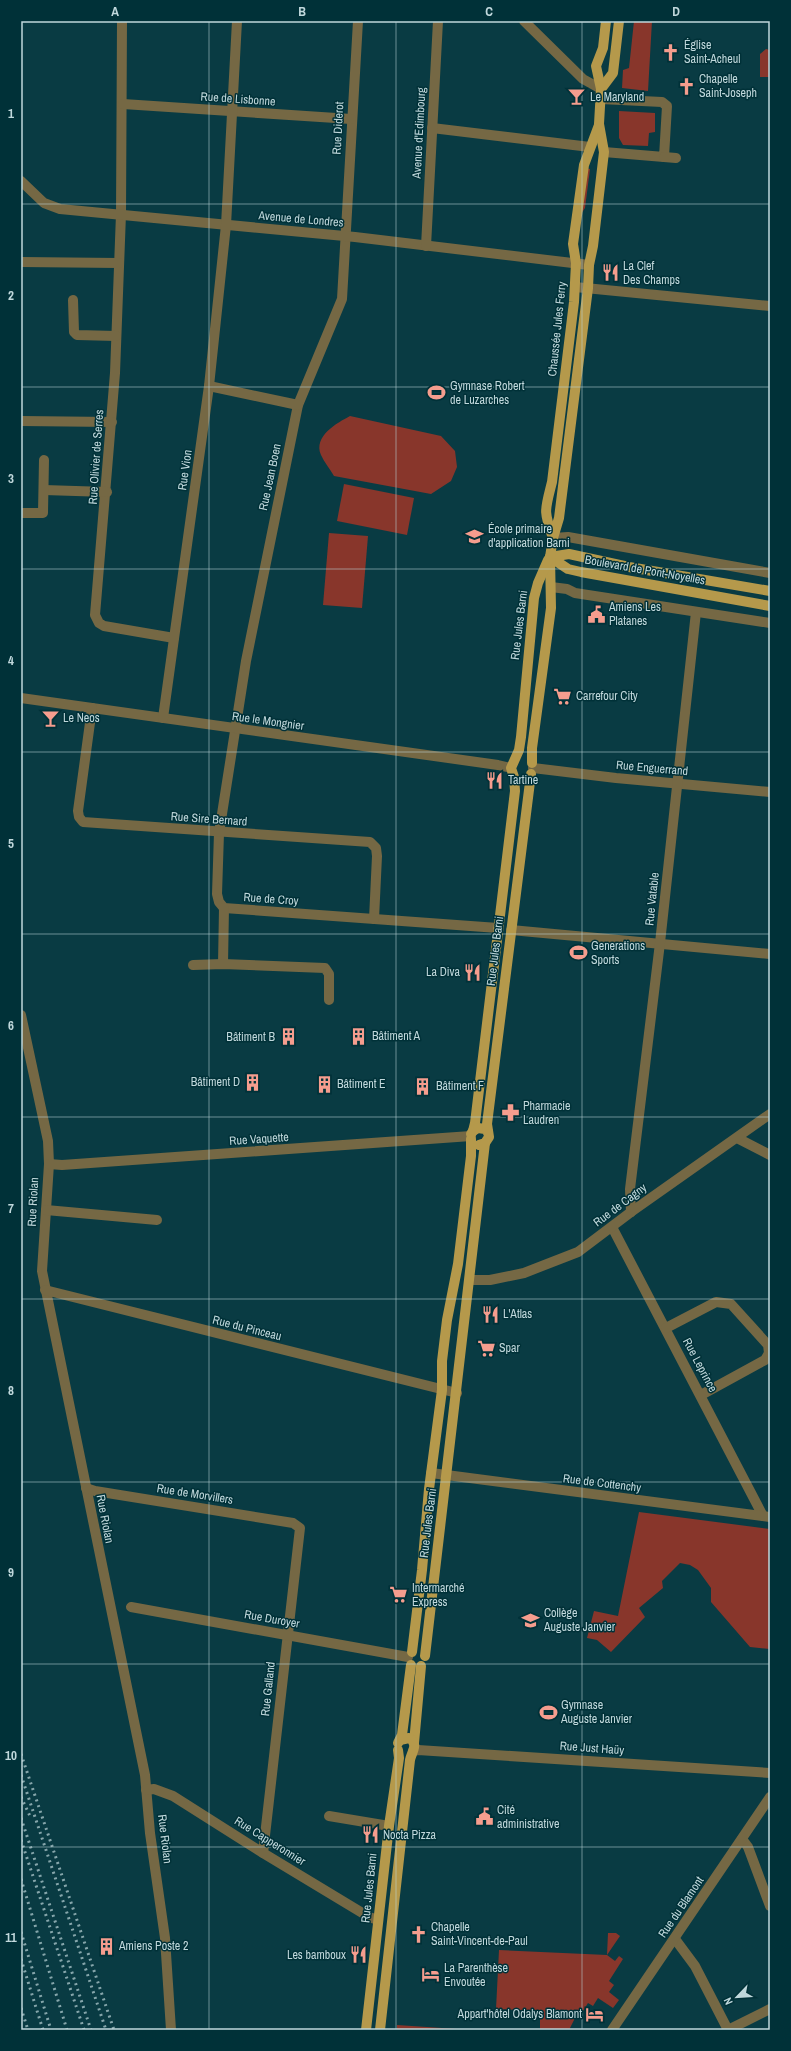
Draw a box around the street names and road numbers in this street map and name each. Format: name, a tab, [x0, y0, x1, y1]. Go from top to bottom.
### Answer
street label: Avenue d'Edimbourg	[409, 86, 429, 180]
street label: Rue de Lisbonne	[200, 88, 276, 110]
street label: Rue Diderot	[329, 101, 347, 155]
street label: Avenue de Londres	[257, 207, 344, 231]
street label: Chaussée Jules Ferry	[544, 281, 570, 377]
street label: Rue Olivier de Serres	[85, 409, 107, 505]
street label: Rue Jean Boen	[255, 442, 285, 512]
street label: Rue Vion	[174, 449, 196, 491]
street label: Boulevard de Pont-Noyelles	[584, 552, 707, 588]
street label: Rue Jules Barni	[507, 589, 531, 661]
street label: Rue le Mongnier	[231, 708, 306, 734]
street label: Rue Enguerrand	[615, 757, 689, 779]
street label: Rue Sire Bernard	[170, 808, 248, 830]
street label: Rue Vatable	[641, 872, 663, 926]
street label: Rue de Croy	[243, 889, 299, 909]
street label: Rue Jules Barni	[483, 915, 507, 987]
street label: Rue Vaquette	[229, 1129, 289, 1149]
street label: Rue Riolan	[24, 1177, 42, 1227]
street label: Rue de Cagny	[590, 1180, 650, 1230]
street label: Rue du Pinceau	[211, 1312, 283, 1344]
street label: Rue Leprince	[679, 1335, 721, 1395]
street label: Rue de Cottenchy	[562, 1470, 642, 1496]
street label: Rue de Morvillers	[156, 1480, 234, 1508]
street label: Rue Jules Barni	[416, 1487, 440, 1559]
street label: Rue Riolan	[92, 1493, 118, 1545]
street label: Rue Duroyer	[243, 1606, 302, 1632]
street label: Rue Galland	[257, 1661, 279, 1717]
street label: Rue Just Haüy	[559, 1738, 625, 1758]
street label: Rue Capperonnier	[231, 1813, 309, 1870]
street label: Rue Riolan	[154, 1814, 176, 1864]
street label: Rue Jules Barni	[357, 1852, 381, 1924]
street label: Rue du Blamont	[655, 1873, 708, 1941]

